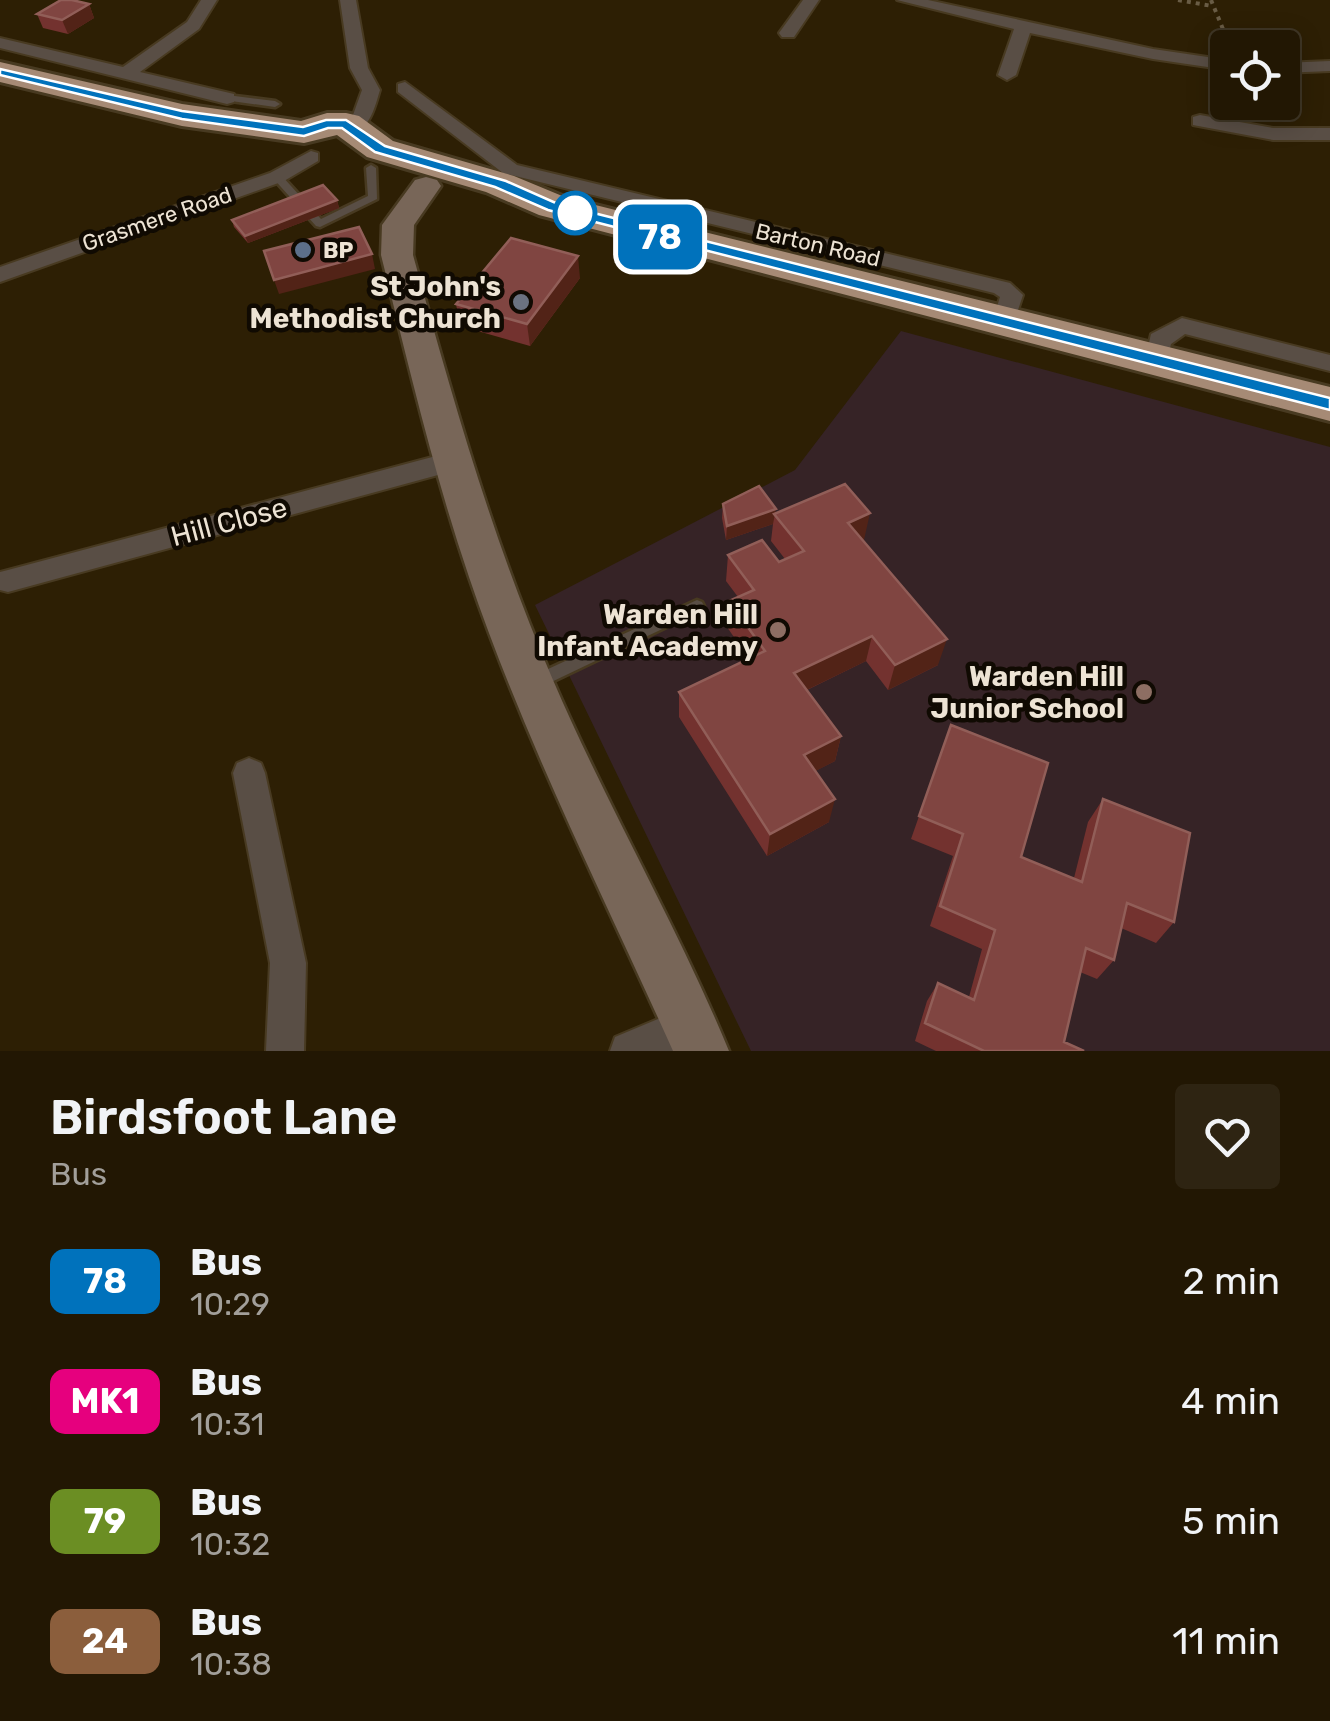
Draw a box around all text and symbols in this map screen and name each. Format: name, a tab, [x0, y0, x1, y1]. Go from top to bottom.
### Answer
map controls	[1210, 30, 1300, 120]
button: locate	[1210, 30, 1300, 120]
street label: Grasmere Road	[79, 181, 235, 257]
unlabelled marker	[554, 192, 596, 234]
line badge: 78	[615, 204, 705, 270]
text: 78	[638, 216, 682, 258]
street label: Barton Road	[753, 218, 883, 272]
place label: BP	[323, 237, 353, 264]
marker: BP	[292, 239, 314, 261]
place label: St John's Methodist Church	[250, 270, 501, 335]
marker: St John's Methodist Church	[510, 291, 532, 313]
street label: Hill Close	[167, 491, 291, 553]
place label: Warden Hill Infant Academy	[537, 598, 758, 663]
marker: Warden Hill Infant Academy	[767, 619, 789, 641]
place label: Warden Hill Junior School	[931, 660, 1124, 725]
marker: Warden Hill Junior School	[1133, 681, 1155, 703]
button: heart	[1175, 1084, 1280, 1189]
text: Birdsfoot Lane	[50, 1089, 397, 1146]
text: Bus	[50, 1155, 107, 1193]
text: Bus	[190, 1239, 262, 1285]
text: 2 min	[1182, 1258, 1280, 1304]
text: 78	[83, 1260, 127, 1302]
text: 10:29	[190, 1285, 270, 1323]
text: Bus	[190, 1359, 262, 1405]
text: 4 min	[1181, 1378, 1280, 1424]
text: MK1	[71, 1380, 139, 1422]
text: 10:31	[190, 1405, 265, 1443]
text: Bus	[190, 1479, 262, 1525]
text: 5 min	[1182, 1498, 1280, 1544]
text: 79	[84, 1500, 126, 1542]
text: 10:32	[190, 1525, 270, 1563]
text: Bus	[190, 1599, 262, 1645]
text: 11 min	[1172, 1618, 1280, 1664]
text: 24	[82, 1620, 128, 1662]
text: 10:38	[190, 1645, 272, 1683]

